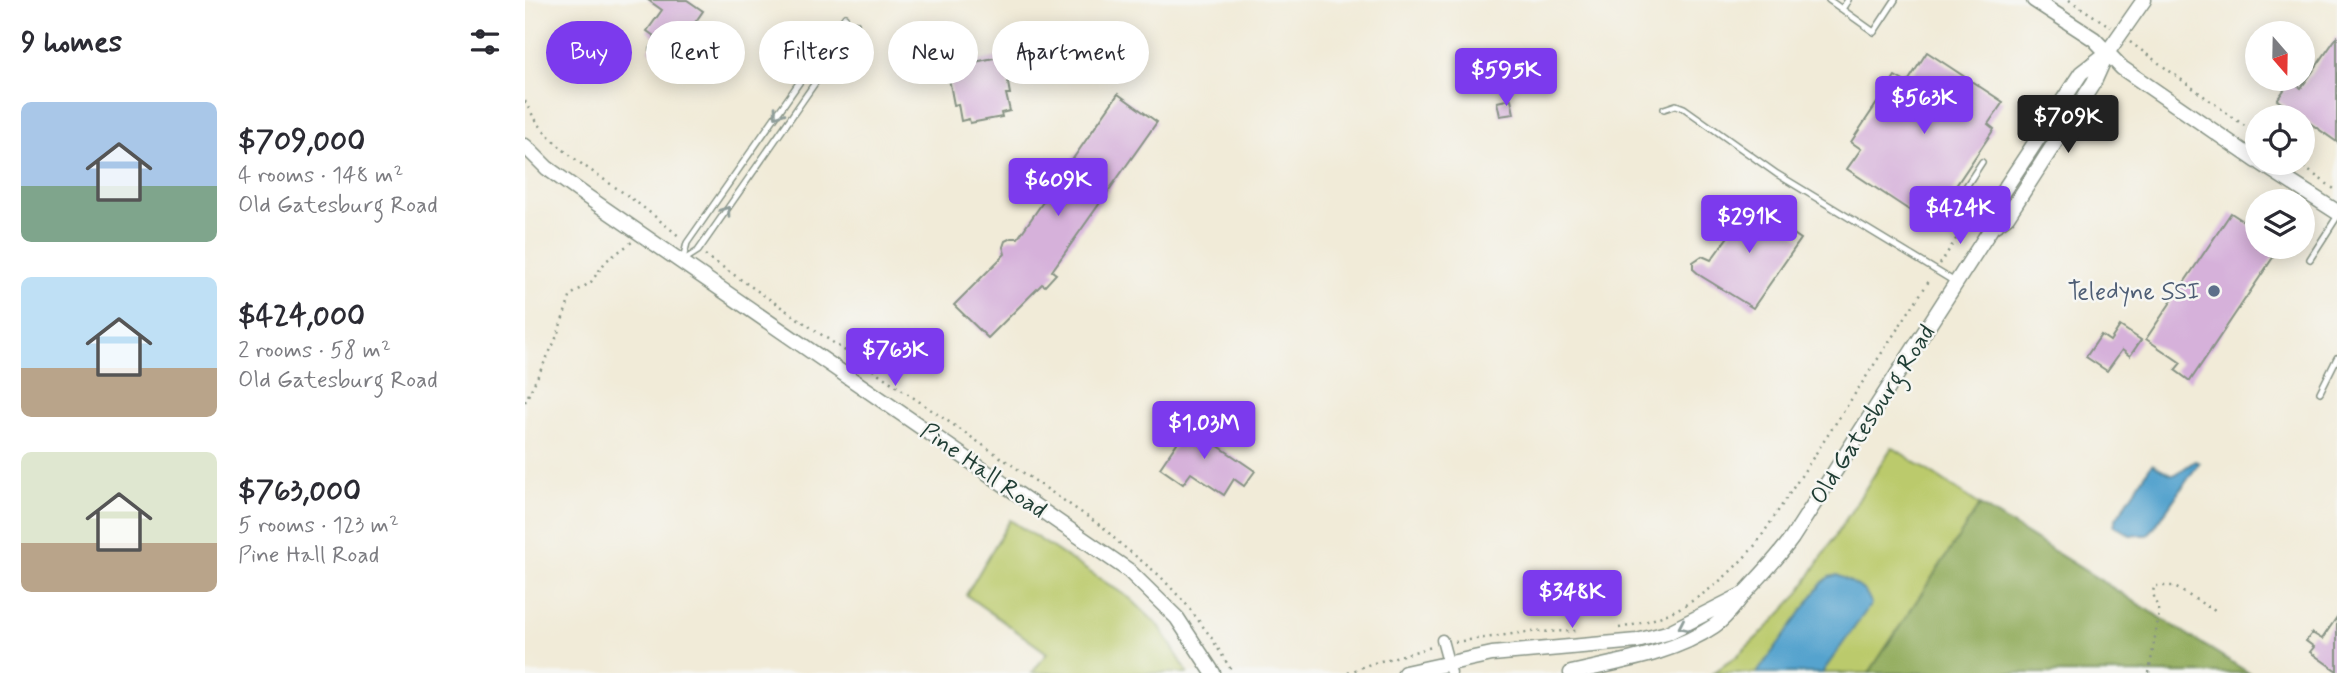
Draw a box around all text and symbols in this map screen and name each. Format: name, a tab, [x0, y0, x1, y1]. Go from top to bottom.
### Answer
chip: Buy	[546, 21, 632, 84]
chip: Rent	[646, 21, 745, 84]
chip: Filters	[759, 21, 874, 84]
chip: New	[888, 21, 978, 84]
chip: Apartment	[992, 21, 1149, 84]
north arrow	[2245, 21, 2315, 91]
map controls	[2245, 21, 2315, 259]
text: 9 homes	[21, 23, 122, 62]
icon: filters	[466, 23, 504, 61]
pin: $595K	[1457, 48, 1555, 108]
text: $595K	[1471, 56, 1541, 86]
pin: $563K	[1875, 76, 1973, 136]
text: $563K	[1891, 84, 1957, 114]
pin: $709K	[2019, 96, 2117, 155]
text: $709K	[2034, 103, 2102, 133]
one-way arrow	[774, 105, 786, 118]
button: locate	[2245, 105, 2315, 175]
text: $709,000	[238, 122, 365, 161]
icon: home	[77, 130, 161, 214]
pin: $609K	[1009, 158, 1107, 218]
text: 4 rooms · 148 m²	[238, 161, 403, 191]
text: $609K	[1025, 166, 1091, 196]
pin: $424K	[1911, 187, 2009, 246]
button: layers	[2245, 189, 2315, 259]
text: Old Gatesburg Road	[238, 191, 438, 221]
text: $424K	[1926, 194, 1994, 224]
pin: $291K	[1700, 196, 1798, 255]
text: $291K	[1717, 203, 1781, 233]
one-way arrow	[718, 206, 730, 219]
place label: Teledyne SSI	[2067, 277, 2200, 308]
marker: Teledyne SSI	[2206, 283, 2222, 299]
text: $424,000	[238, 297, 365, 336]
icon: home	[77, 305, 161, 389]
street label: Old Gatesburg Road	[1803, 319, 1946, 512]
pin: $763K	[846, 328, 944, 388]
text: 2 rooms · 58 m²	[238, 336, 391, 366]
text: $763K	[862, 336, 928, 366]
text: Old Gatesburg Road	[238, 366, 438, 396]
pin: $1.03M	[1147, 402, 1261, 461]
text: $1.03M	[1168, 409, 1240, 439]
street label: Pine Hall Road	[914, 416, 1052, 526]
text: $763,000	[238, 472, 361, 511]
icon: home	[77, 480, 161, 564]
text: 5 rooms · 123 m²	[238, 511, 399, 541]
text: Pine Hall Road	[238, 541, 379, 571]
pin: $348K	[1523, 570, 1621, 630]
text: $348K	[1539, 578, 1605, 608]
one-way arrow	[1678, 617, 1690, 631]

